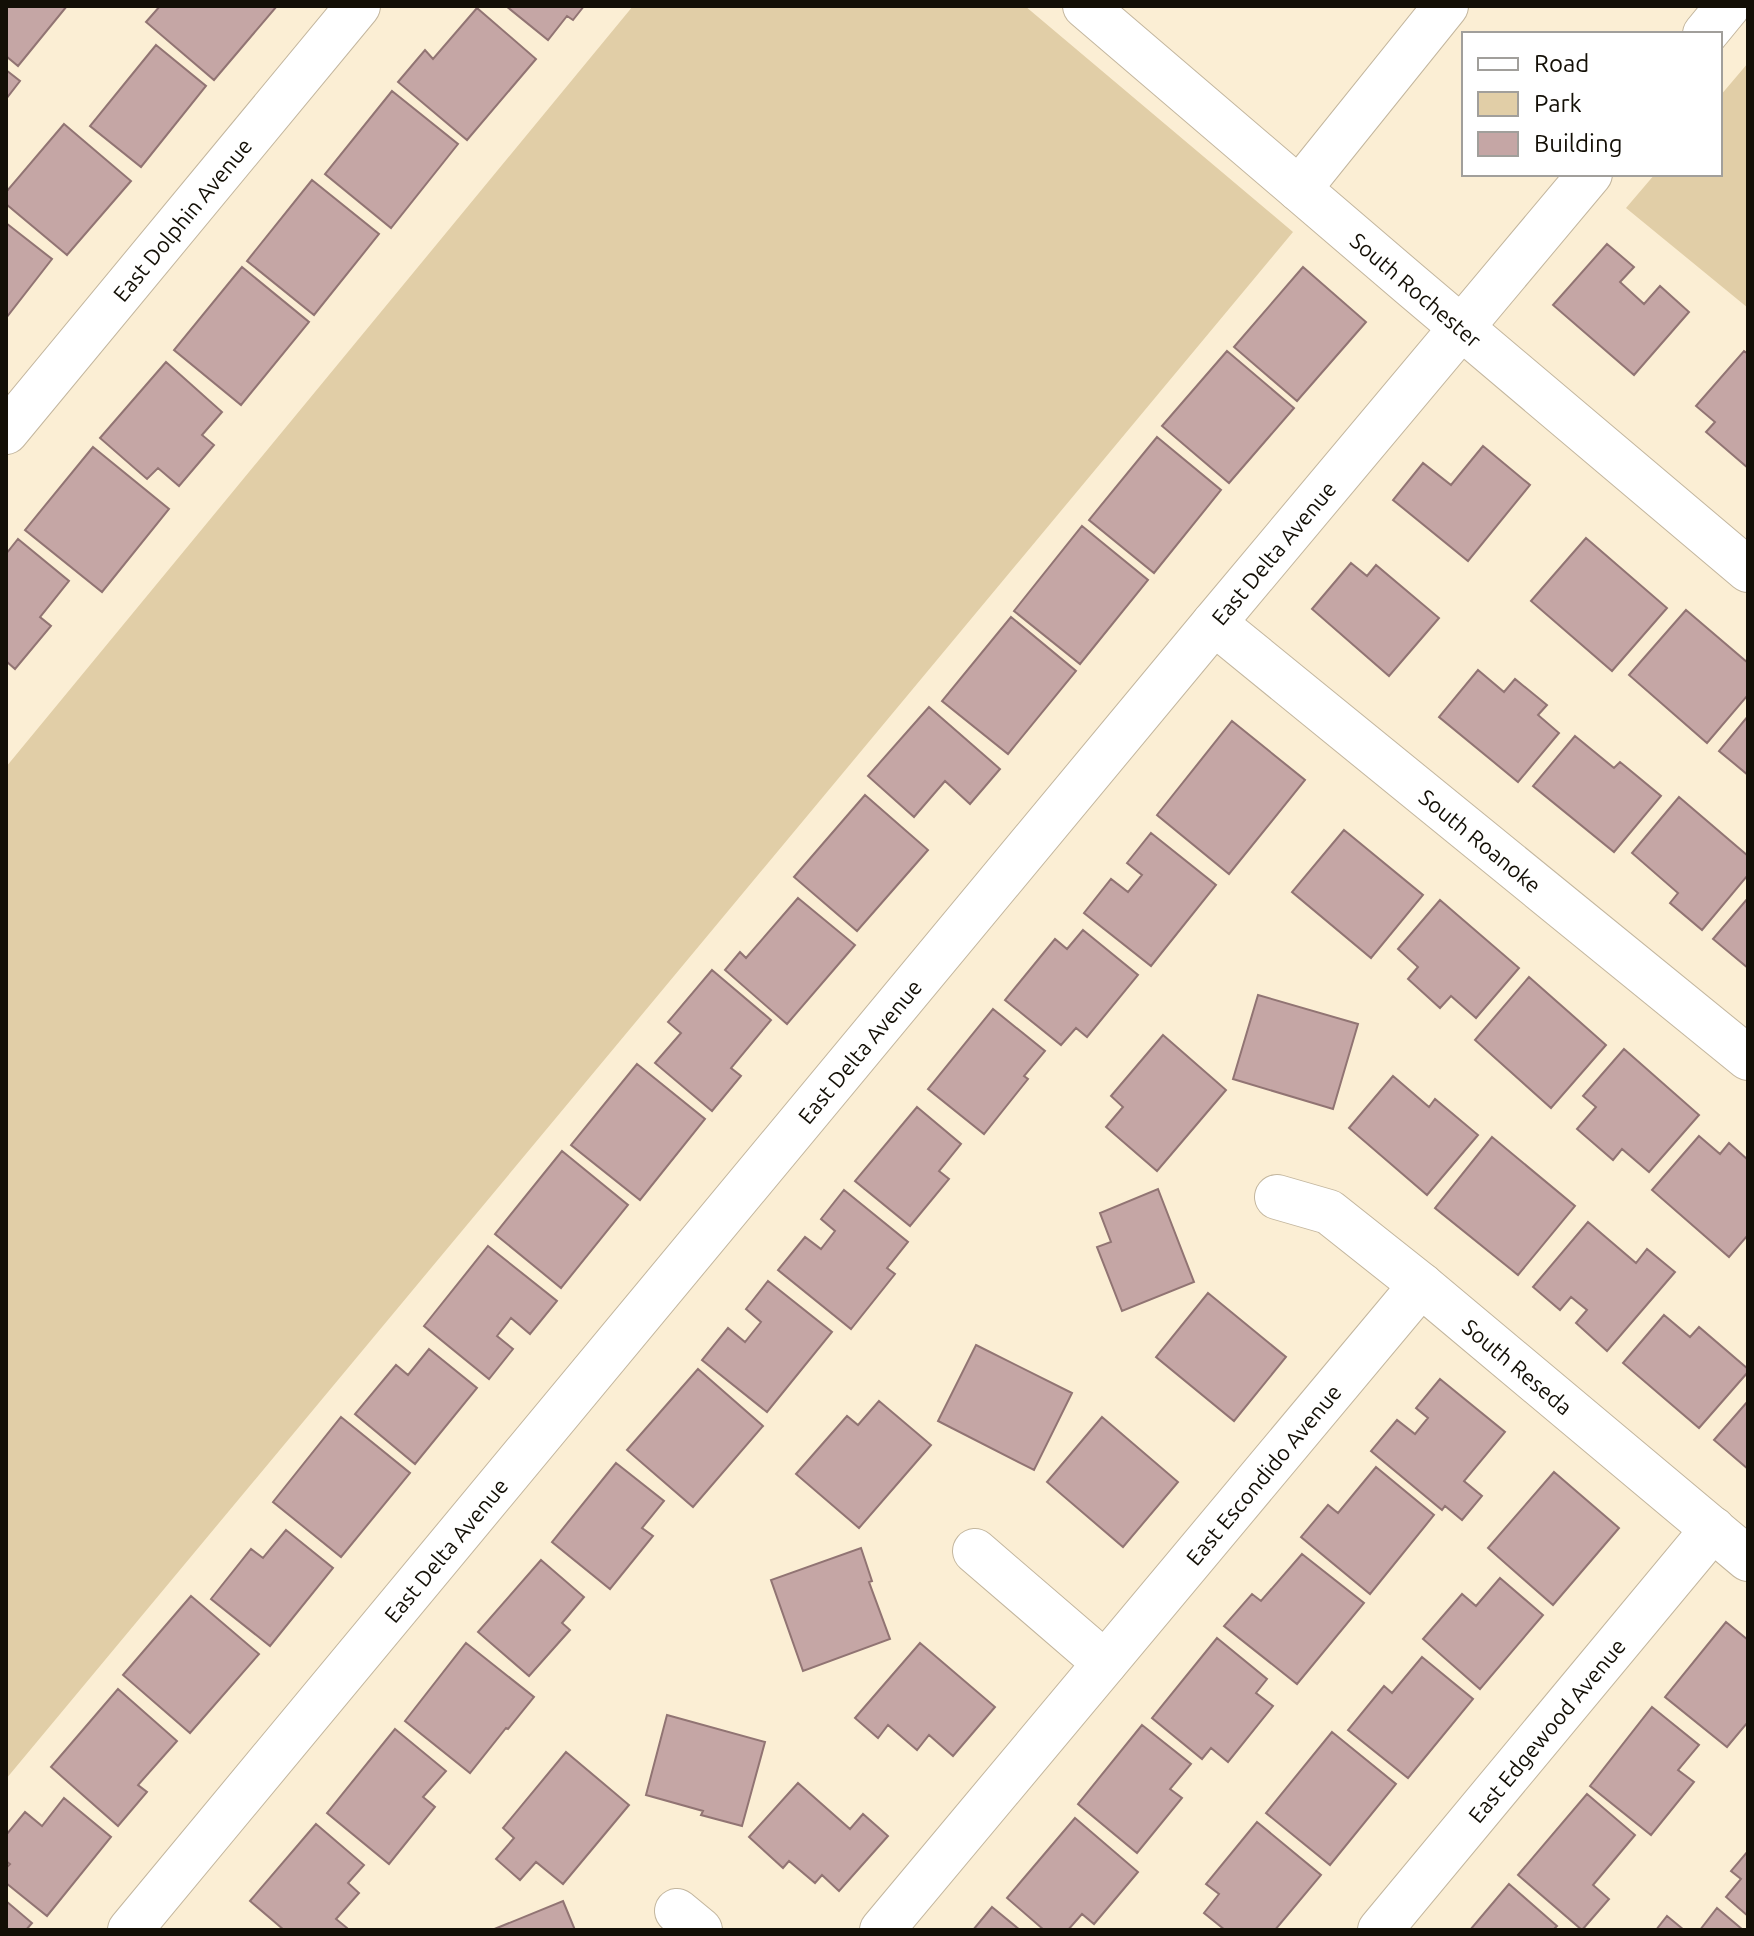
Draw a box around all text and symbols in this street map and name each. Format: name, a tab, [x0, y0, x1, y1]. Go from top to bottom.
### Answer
legend	[1462, 32, 1722, 176]
text: Road	[1534, 50, 1589, 77]
text: Park	[1534, 90, 1582, 117]
text: Building	[1534, 130, 1622, 157]
street label: East Dolphin Avenue	[107, 133, 256, 306]
street label: South Rochester	[1346, 227, 1487, 352]
street label: East Delta Avenue	[1206, 476, 1340, 629]
street label: South Roanoke	[1415, 783, 1547, 897]
street label: East Delta Avenue	[792, 974, 926, 1128]
street label: South Reseda	[1458, 1313, 1578, 1419]
street label: East Escondido Avenue	[1180, 1379, 1345, 1570]
street label: East Delta Avenue	[378, 1473, 512, 1627]
street label: East Edgewood Avenue	[1462, 1633, 1630, 1827]

